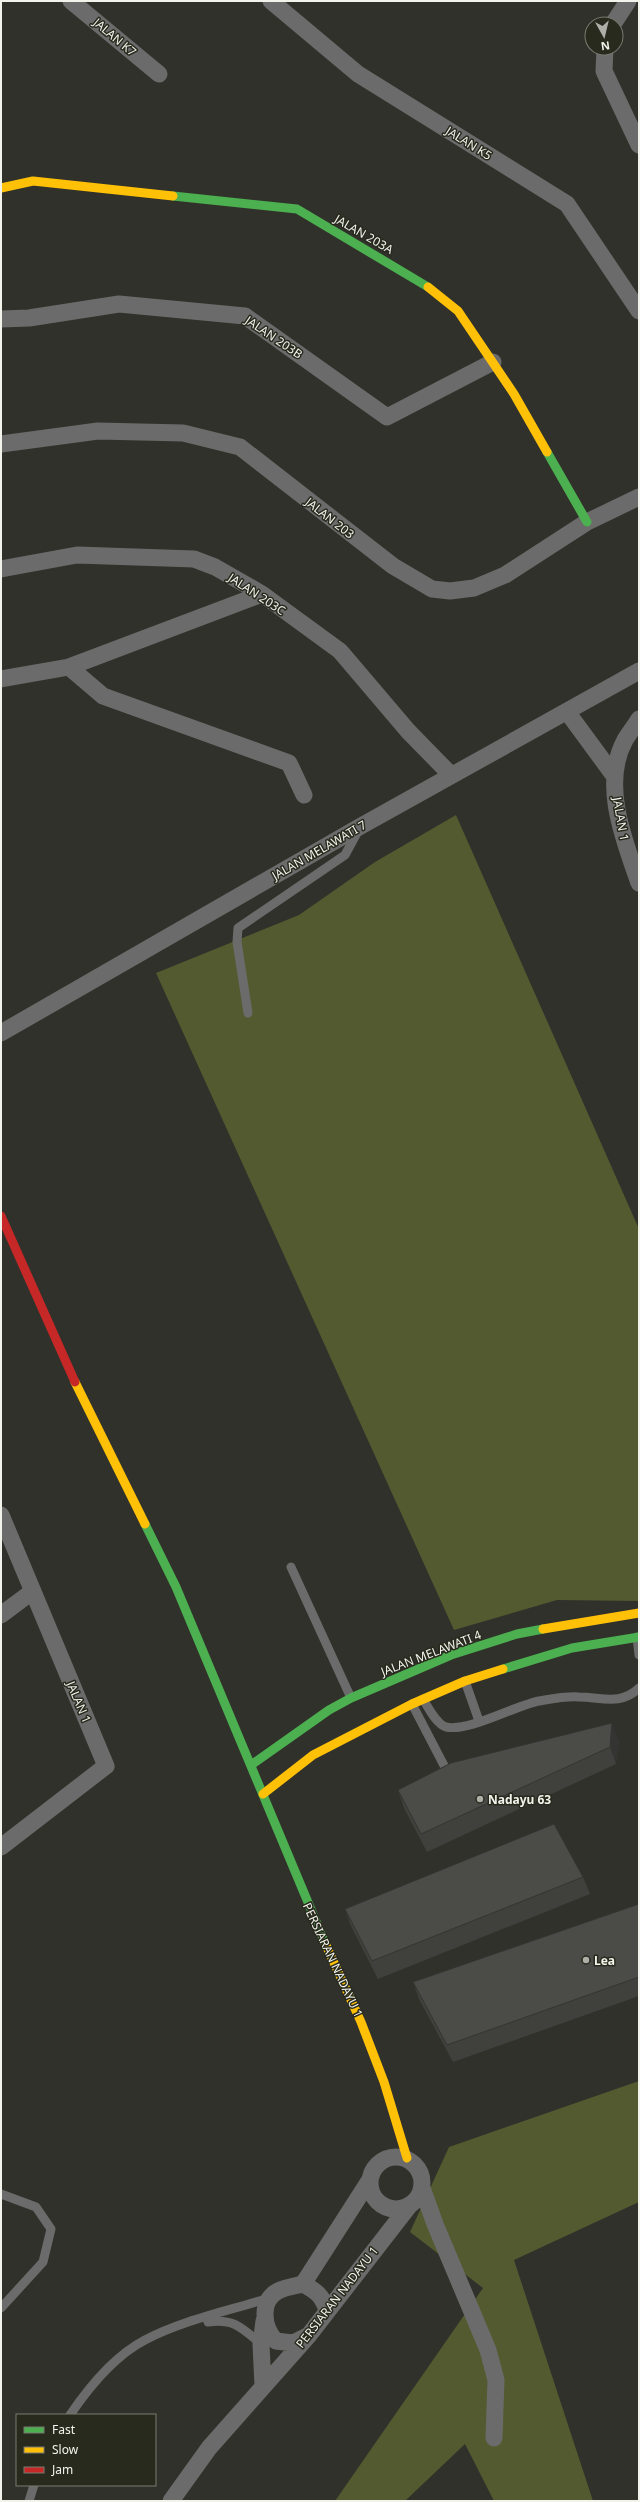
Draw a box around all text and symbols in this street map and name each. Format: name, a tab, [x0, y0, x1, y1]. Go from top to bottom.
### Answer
street label: JALAN K7	[89, 13, 140, 60]
north arrow	[584, 16, 624, 56]
text: N	[600, 38, 611, 54]
street label: JALAN K5	[442, 122, 495, 164]
street label: JALAN 203A	[331, 210, 397, 258]
street label: JALAN 203B	[241, 311, 306, 362]
street label: JALAN 203	[301, 493, 358, 543]
street label: JALAN 203C	[224, 569, 289, 619]
street label: JALAN 1	[609, 795, 633, 842]
street label: JALAN MELAWATI 7	[268, 816, 369, 884]
street label: JALAN MELAWATI 4	[377, 1626, 484, 1680]
street label: JALAN 1	[62, 1677, 95, 1726]
place label: Nadayu 63	[488, 1791, 551, 1808]
marker: Nadayu 63	[475, 1794, 485, 1804]
street label: PERSIARAN NADAYU 1	[299, 1900, 367, 2020]
place label: Lea	[594, 1952, 615, 1969]
marker: Lea	[581, 1955, 591, 1965]
street label: PERSIARAN NADAYU 1	[292, 2243, 382, 2351]
legend	[16, 2414, 156, 2486]
text: Fast	[52, 2421, 76, 2438]
text: Slow	[52, 2441, 79, 2458]
text: Jam	[51, 2461, 73, 2478]

